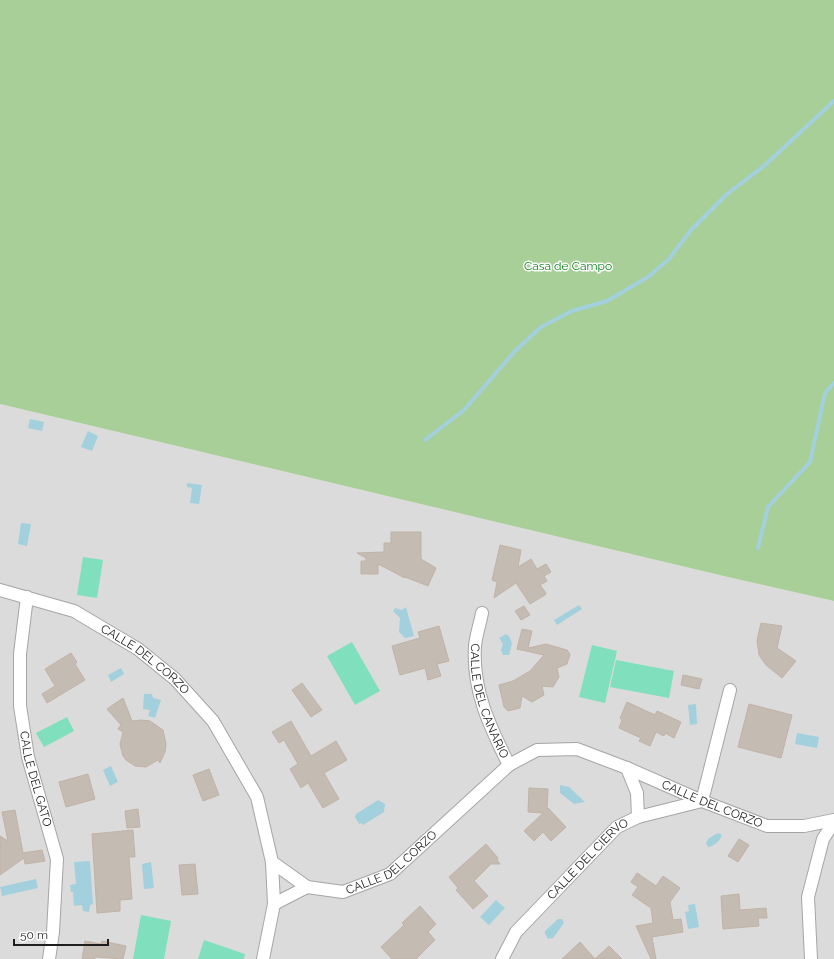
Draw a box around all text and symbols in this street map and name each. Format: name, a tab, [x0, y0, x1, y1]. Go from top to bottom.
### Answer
park label: Casa de Campo	[524, 259, 612, 273]
street label: CALLE DEL CORZO	[98, 621, 192, 697]
street label: CALLE DEL CANARIO	[468, 643, 512, 761]
street label: CALLE DEL GATO	[17, 730, 54, 828]
street label: CALLE DEL CORZO	[660, 777, 765, 831]
street label: CALLE DEL CIERVO	[544, 816, 630, 902]
street label: CALLE DEL CORZO	[344, 828, 440, 897]
scale bar	[14, 921, 108, 947]
text: 50 m	[20, 928, 48, 942]

